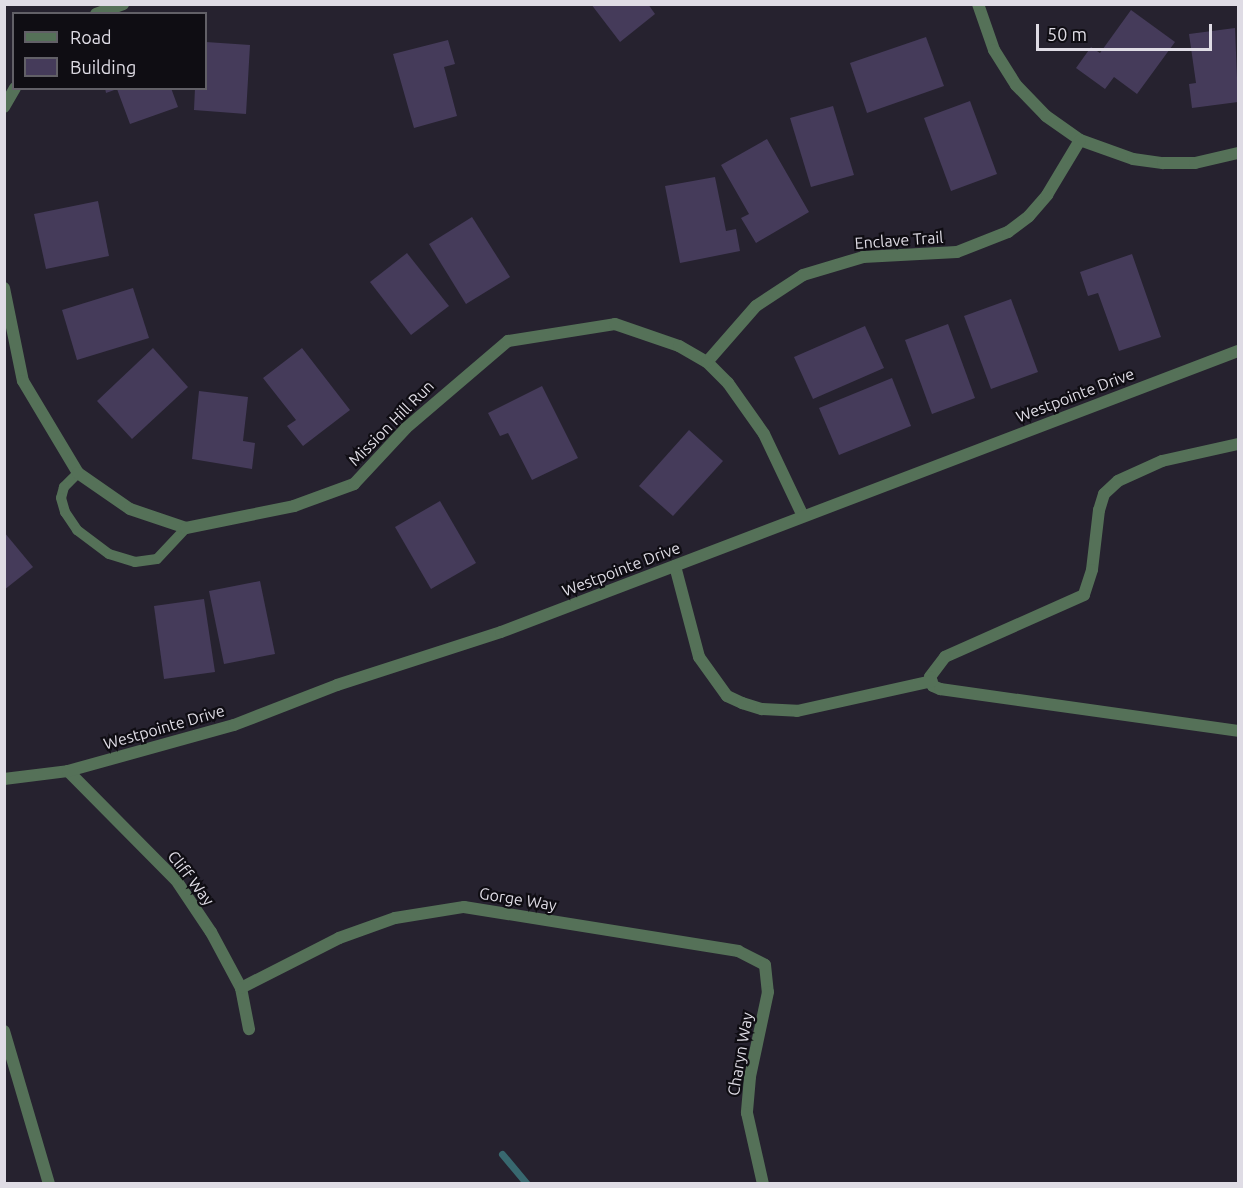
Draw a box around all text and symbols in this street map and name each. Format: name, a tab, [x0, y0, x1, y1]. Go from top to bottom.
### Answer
legend	[12, 12, 207, 90]
scale bar	[1039, 12, 1214, 50]
text: 50 m	[1047, 24, 1087, 44]
text: Road	[70, 27, 112, 47]
text: Building	[70, 57, 136, 77]
street label: Enclave Trail	[854, 227, 944, 253]
street label: Westpointe Drive	[1013, 364, 1137, 426]
street label: Mission Hill Run	[344, 376, 438, 470]
street label: Westpointe Drive	[559, 538, 683, 600]
street label: Westpointe Drive	[101, 701, 227, 753]
street label: Cliff Way	[164, 847, 218, 909]
street label: Gorge Way	[478, 883, 558, 915]
street label: Charyn Way	[723, 1011, 757, 1097]

